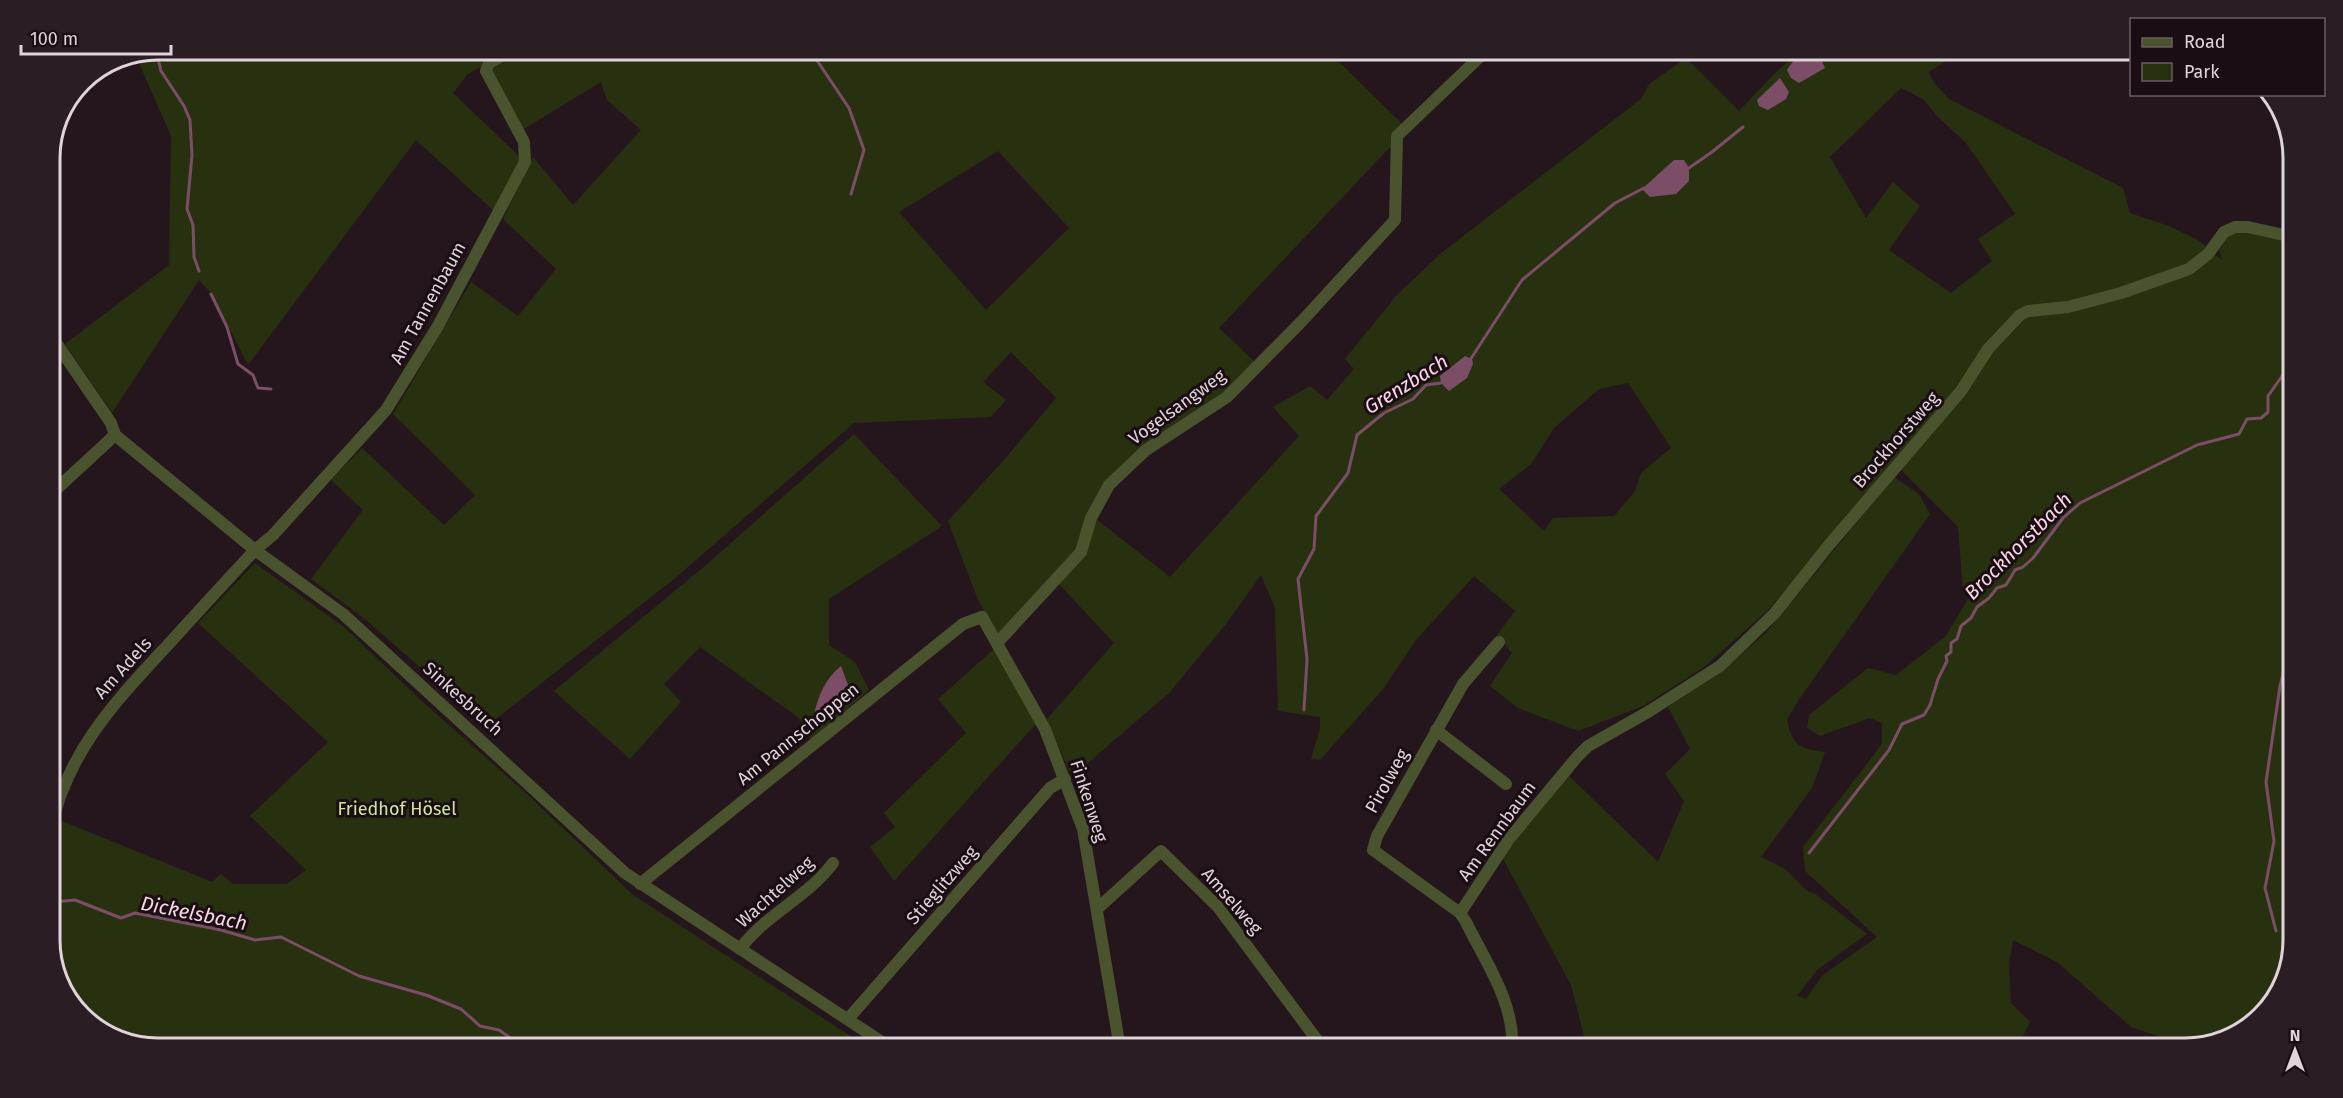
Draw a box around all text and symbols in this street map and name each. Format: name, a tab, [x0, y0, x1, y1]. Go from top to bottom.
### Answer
scale bar	[21, 18, 171, 56]
legend	[2130, 18, 2325, 96]
text: 100 m	[30, 28, 78, 50]
text: Road	[2184, 31, 2226, 53]
text: Park	[2184, 61, 2220, 83]
street label: Am Tannenbaum	[385, 238, 471, 368]
water label: Grenzbach	[1360, 349, 1452, 419]
street label: Vogelsangweg	[1124, 364, 1230, 449]
street label: Brockhorstweg	[1848, 387, 1944, 493]
water label: Brockhorstbach	[1959, 487, 2077, 605]
street label: Am Adels	[90, 633, 156, 703]
street label: Sinkesbruch	[418, 657, 508, 741]
street label: Am Pannschoppen	[733, 678, 863, 790]
street label: Pirolweg	[1360, 745, 1414, 817]
street label: Finkenweg	[1065, 757, 1113, 846]
street label: Am Rennbaum	[1453, 777, 1541, 885]
park label: Friedhof Hösel	[338, 798, 456, 820]
street label: Stieglitzweg	[902, 841, 983, 929]
street label: Wachtelweg	[732, 851, 819, 933]
street label: Amselweg	[1197, 863, 1267, 939]
water label: Dickelsbach	[139, 891, 249, 935]
north arrow	[2265, 1020, 2325, 1080]
text: N	[2290, 1026, 2300, 1045]

